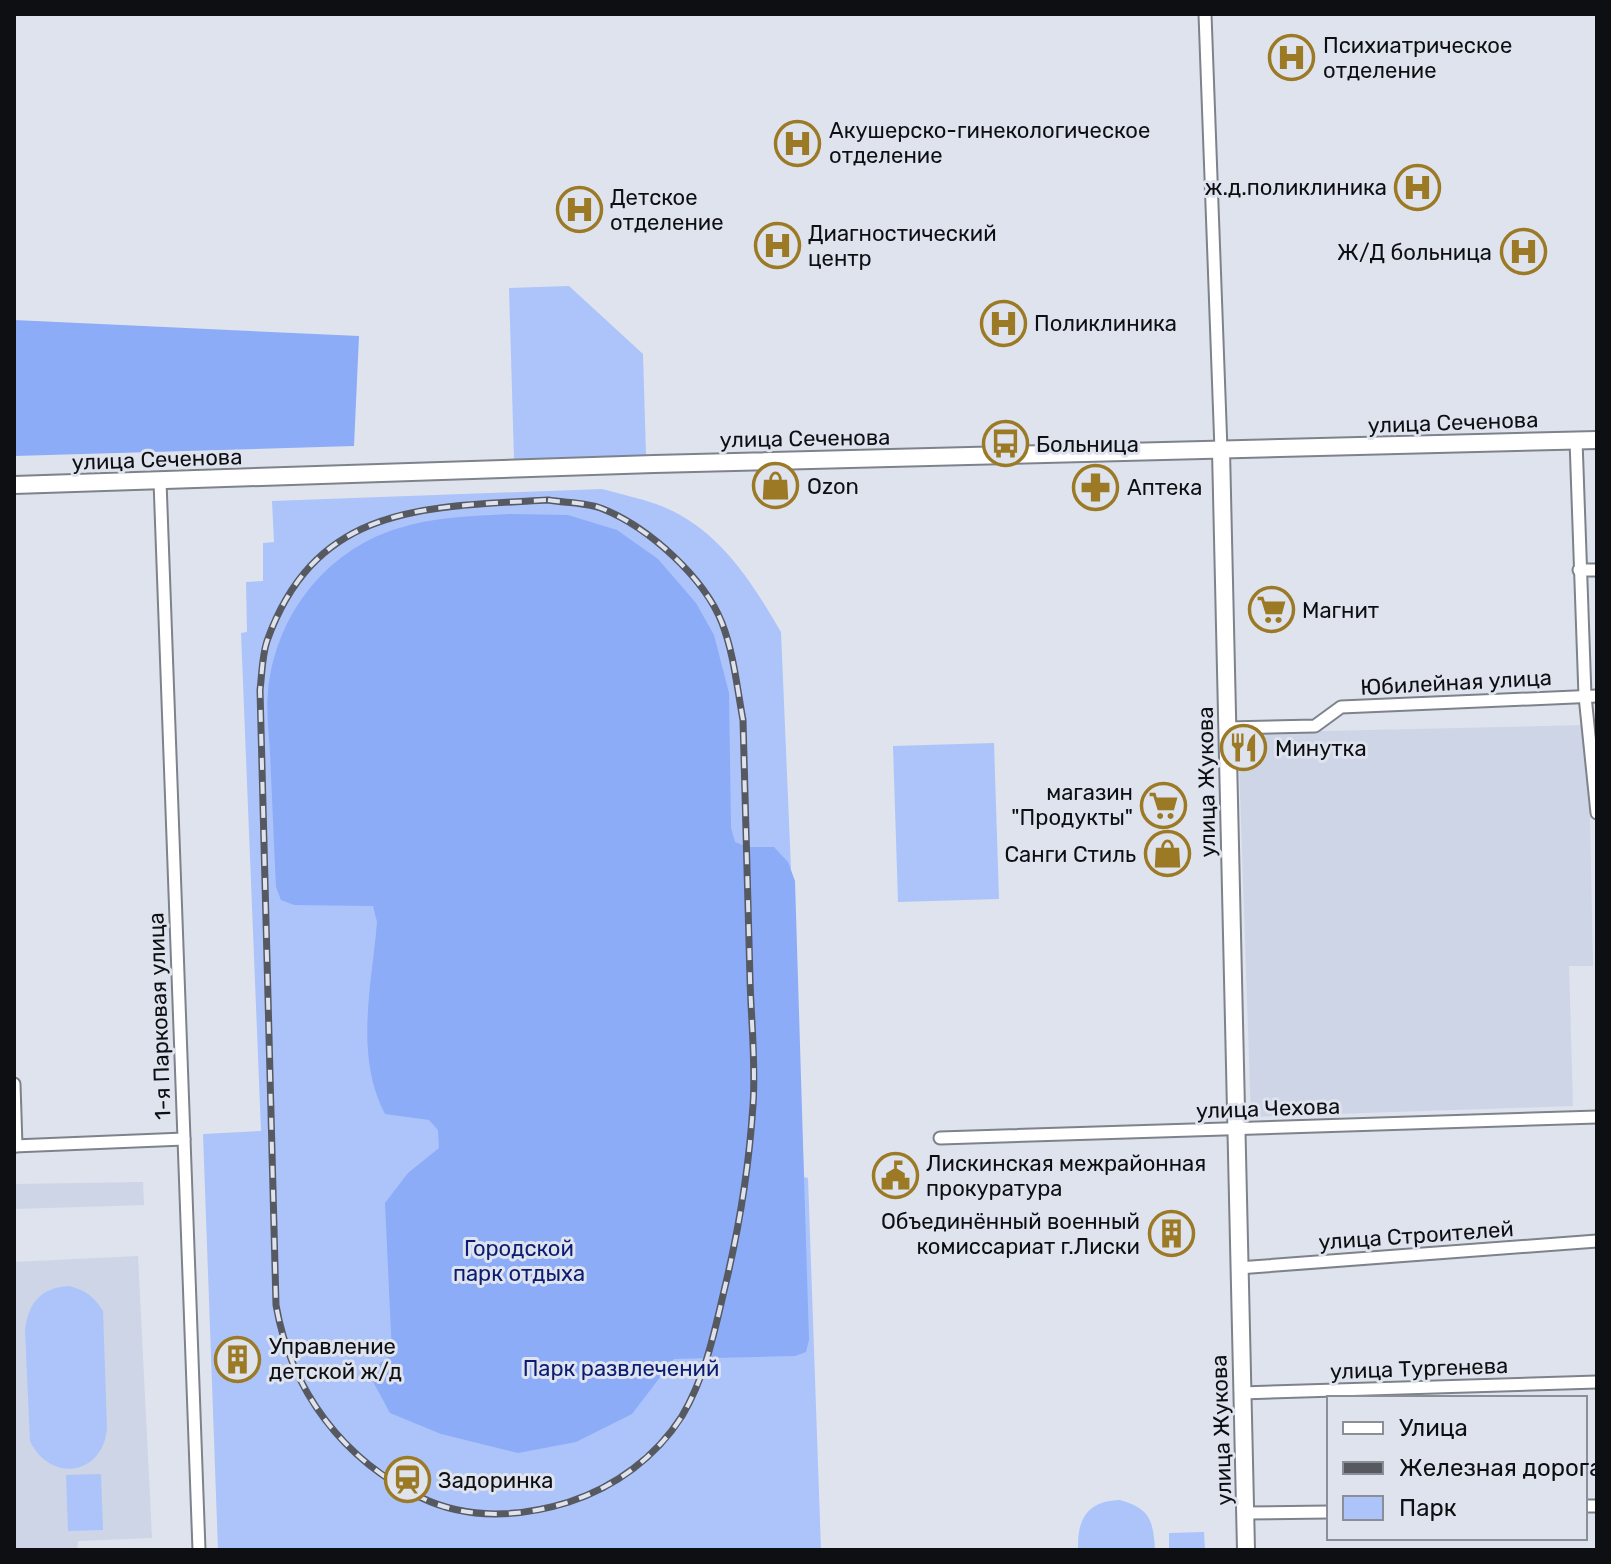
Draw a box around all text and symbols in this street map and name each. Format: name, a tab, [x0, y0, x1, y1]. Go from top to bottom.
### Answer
place label: Психиатрическое отделение	[1323, 32, 1512, 84]
hospital icon: Психиатрическое отделение	[1268, 34, 1316, 82]
place label: Акушерско-гинекологическое отделение	[829, 117, 1150, 169]
hospital icon: Акушерско-гинекологическое отделение	[774, 119, 822, 167]
hospital icon: ж.д.поликлиника	[1394, 163, 1442, 211]
place label: ж.д.поликлиника	[1205, 174, 1387, 201]
place label: Детское отделение	[610, 184, 724, 236]
hospital icon: Детское отделение	[555, 186, 603, 234]
place label: Диагностический центр	[808, 220, 997, 272]
hospital icon: Диагностический центр	[753, 222, 801, 270]
hospital icon: Ж/Д больница	[1499, 228, 1547, 276]
place label: Ж/Д больница	[1337, 239, 1492, 266]
hospital icon: Поликлиника	[979, 299, 1027, 347]
place label: Поликлиника	[1034, 310, 1177, 337]
street label: улица Сеченова	[1367, 406, 1539, 439]
bus stop icon: Больница	[981, 420, 1029, 468]
street label: улица Сеченова	[719, 424, 891, 453]
place label: Больница	[1036, 431, 1139, 458]
street label: улица Сеченова	[71, 443, 243, 476]
shop icon: Ozon	[752, 462, 800, 510]
pharmacy icon: Аптека	[1072, 463, 1120, 511]
place label: Ozon	[807, 473, 859, 500]
place label: Аптека	[1127, 474, 1202, 501]
supermarket icon: Магнит	[1247, 586, 1295, 634]
place label: Магнит	[1302, 597, 1379, 624]
street label: Юбилейная улица	[1360, 664, 1552, 701]
street label: улица Жукова	[1192, 706, 1221, 858]
restaurant icon: Минутка	[1220, 724, 1268, 772]
place label: Минутка	[1275, 735, 1367, 762]
place label: магазин "Продукты"	[1011, 779, 1133, 831]
supermarket icon: магазин "Продукты"	[1140, 781, 1188, 829]
shop icon: Санги Стиль	[1143, 830, 1191, 878]
place label: Санги Стиль	[1004, 841, 1136, 868]
street label: 1-я Парковая улица	[142, 912, 177, 1120]
street label: улица Чехова	[1195, 1092, 1341, 1125]
place label: Лискинская межрайонная прокуратура	[926, 1150, 1206, 1202]
public building icon: Лискинская межрайонная прокуратура	[871, 1152, 919, 1200]
place label: Объединённый военный комиссариат г.Лиски	[881, 1208, 1140, 1260]
building icon: Объединённый военный комиссариат г.Лиски	[1147, 1210, 1195, 1258]
street label: улица Строителей	[1317, 1215, 1515, 1256]
park label: Городской парк отдыха	[453, 1235, 585, 1287]
place label: Управление детской ж/д	[269, 1333, 402, 1385]
building icon: Управление детской ж/д	[214, 1335, 262, 1383]
street label: улица Тургенева	[1329, 1352, 1509, 1385]
street label: улица Жукова	[1205, 1354, 1238, 1506]
park label: Парк развлечений	[523, 1355, 719, 1382]
legend	[1327, 1396, 1587, 1540]
text: Улица	[1399, 1414, 1468, 1442]
text: Железная дорога	[1399, 1454, 1602, 1482]
station icon: Задоринка	[383, 1456, 431, 1504]
place label: Задоринка	[438, 1467, 553, 1494]
text: Парк	[1399, 1494, 1457, 1522]

